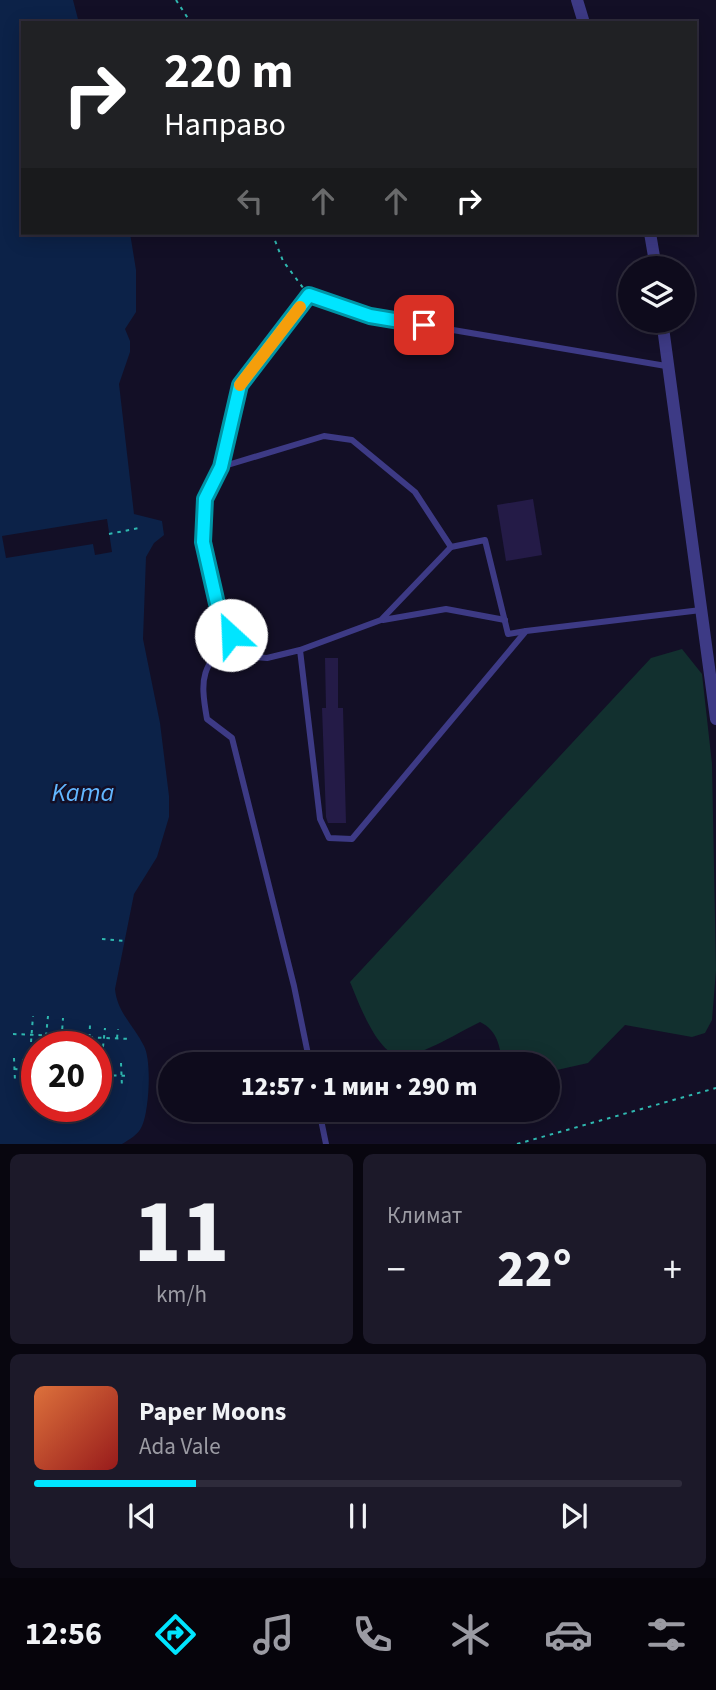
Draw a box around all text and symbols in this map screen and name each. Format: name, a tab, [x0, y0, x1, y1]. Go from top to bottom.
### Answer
text: 220 m	[164, 37, 293, 107]
icon: right	[49, 49, 140, 140]
text: Направо	[164, 102, 286, 148]
icon: left	[231, 182, 269, 220]
icon: ahead	[304, 182, 342, 220]
icon: ahead	[377, 182, 415, 220]
icon: right	[450, 182, 488, 220]
map controls	[618, 256, 695, 333]
button: layers	[618, 256, 695, 333]
pin	[394, 295, 454, 355]
icon: arrive	[405, 306, 443, 344]
position arrow	[194, 598, 268, 672]
water label: Kama	[52, 774, 115, 811]
speed limit sign: 20	[21, 1031, 112, 1122]
text: 12:57 · 1 мин · 290 m	[241, 1068, 477, 1105]
text: 11	[133, 1168, 230, 1297]
text: Климат	[387, 1199, 462, 1232]
text: 22°	[497, 1233, 572, 1307]
text: −	[387, 1243, 406, 1297]
text: +	[663, 1243, 682, 1297]
text: km/h	[156, 1278, 207, 1311]
text: Paper Moons	[139, 1393, 286, 1430]
text: Ada Vale	[139, 1430, 221, 1463]
icon: previous	[123, 1497, 161, 1535]
icon: pause	[339, 1497, 377, 1535]
icon: next	[555, 1497, 593, 1535]
icon: directions	[151, 1610, 200, 1659]
icon: music	[249, 1610, 298, 1659]
icon: phone	[348, 1610, 397, 1659]
icon: climate	[446, 1610, 495, 1659]
icon: car	[544, 1610, 593, 1659]
icon: filters	[642, 1610, 691, 1659]
text: 12:56	[25, 1611, 102, 1657]

